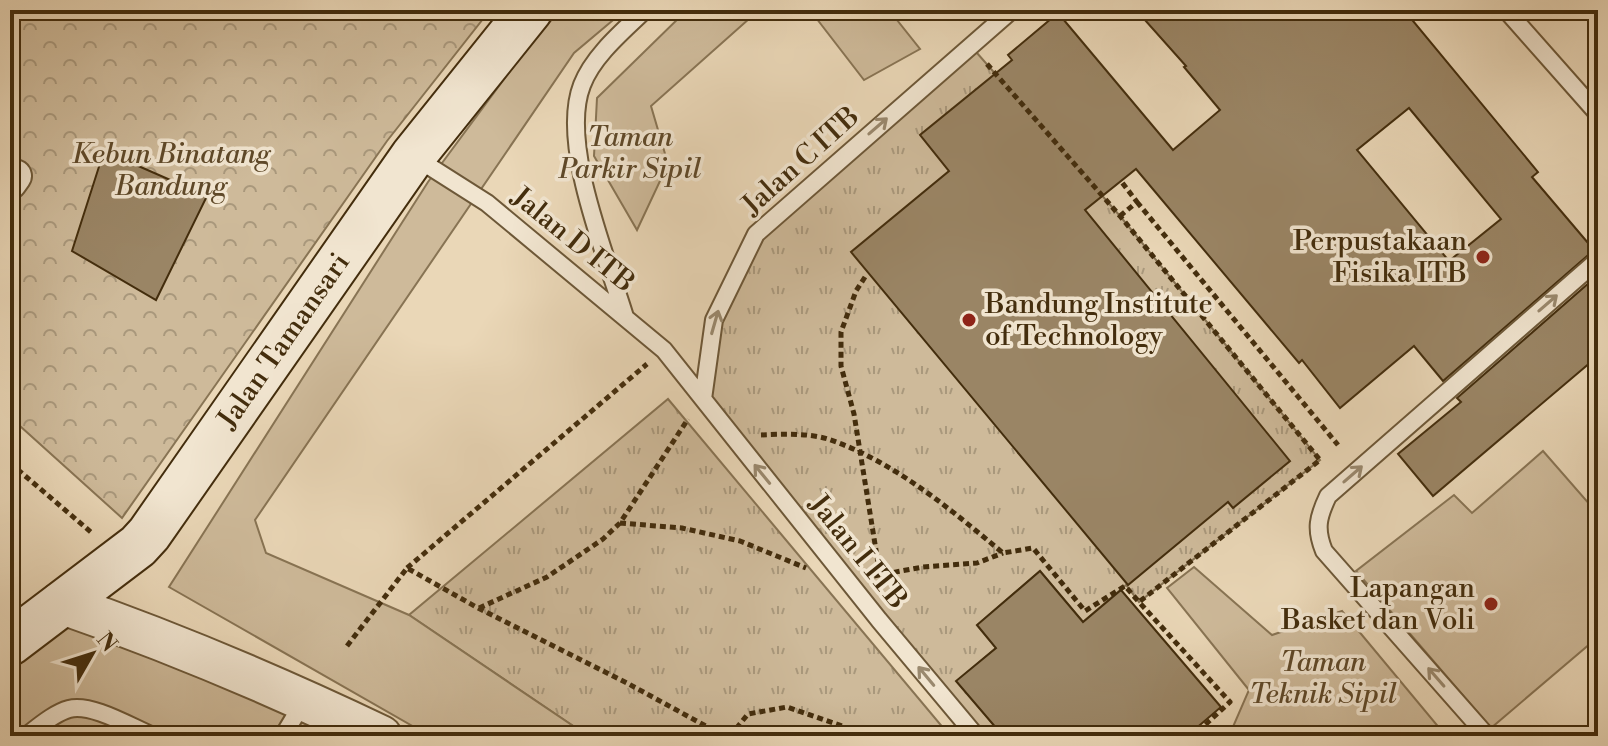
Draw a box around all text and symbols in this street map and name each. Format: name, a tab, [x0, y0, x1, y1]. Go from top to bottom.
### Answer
street label: Jalan C ITB	[734, 99, 867, 224]
one-way arrow	[867, 118, 887, 136]
park label: Taman Parkir Sipil	[558, 120, 701, 187]
park label: Kebun Binatang Bandung	[72, 137, 272, 204]
street label: Jalan D ITB	[504, 179, 642, 300]
place label: Perpustakaan Fisika ITB	[1293, 224, 1467, 291]
street label: Jalan Tamansari	[210, 246, 358, 437]
marker: Perpustakaan Fisika ITB	[1474, 248, 1492, 266]
place label: Bandung Institute of Technology	[984, 287, 1213, 354]
one-way arrow	[1538, 295, 1558, 313]
one-way arrow	[709, 310, 723, 335]
marker: Bandung Institute of Technology	[960, 311, 978, 329]
one-way arrow	[754, 464, 771, 485]
one-way arrow	[1342, 466, 1362, 484]
street label: Jalan I ITB	[801, 487, 915, 616]
place label: Lapangan Basket dan Voli	[1280, 571, 1475, 638]
marker: Lapangan Basket dan Voli	[1482, 595, 1500, 613]
north arrow	[52, 614, 132, 694]
text: N	[90, 627, 123, 658]
park label: Taman Teknik Sipil	[1249, 645, 1397, 712]
one-way arrow	[917, 667, 935, 687]
one-way arrow	[1427, 668, 1445, 688]

